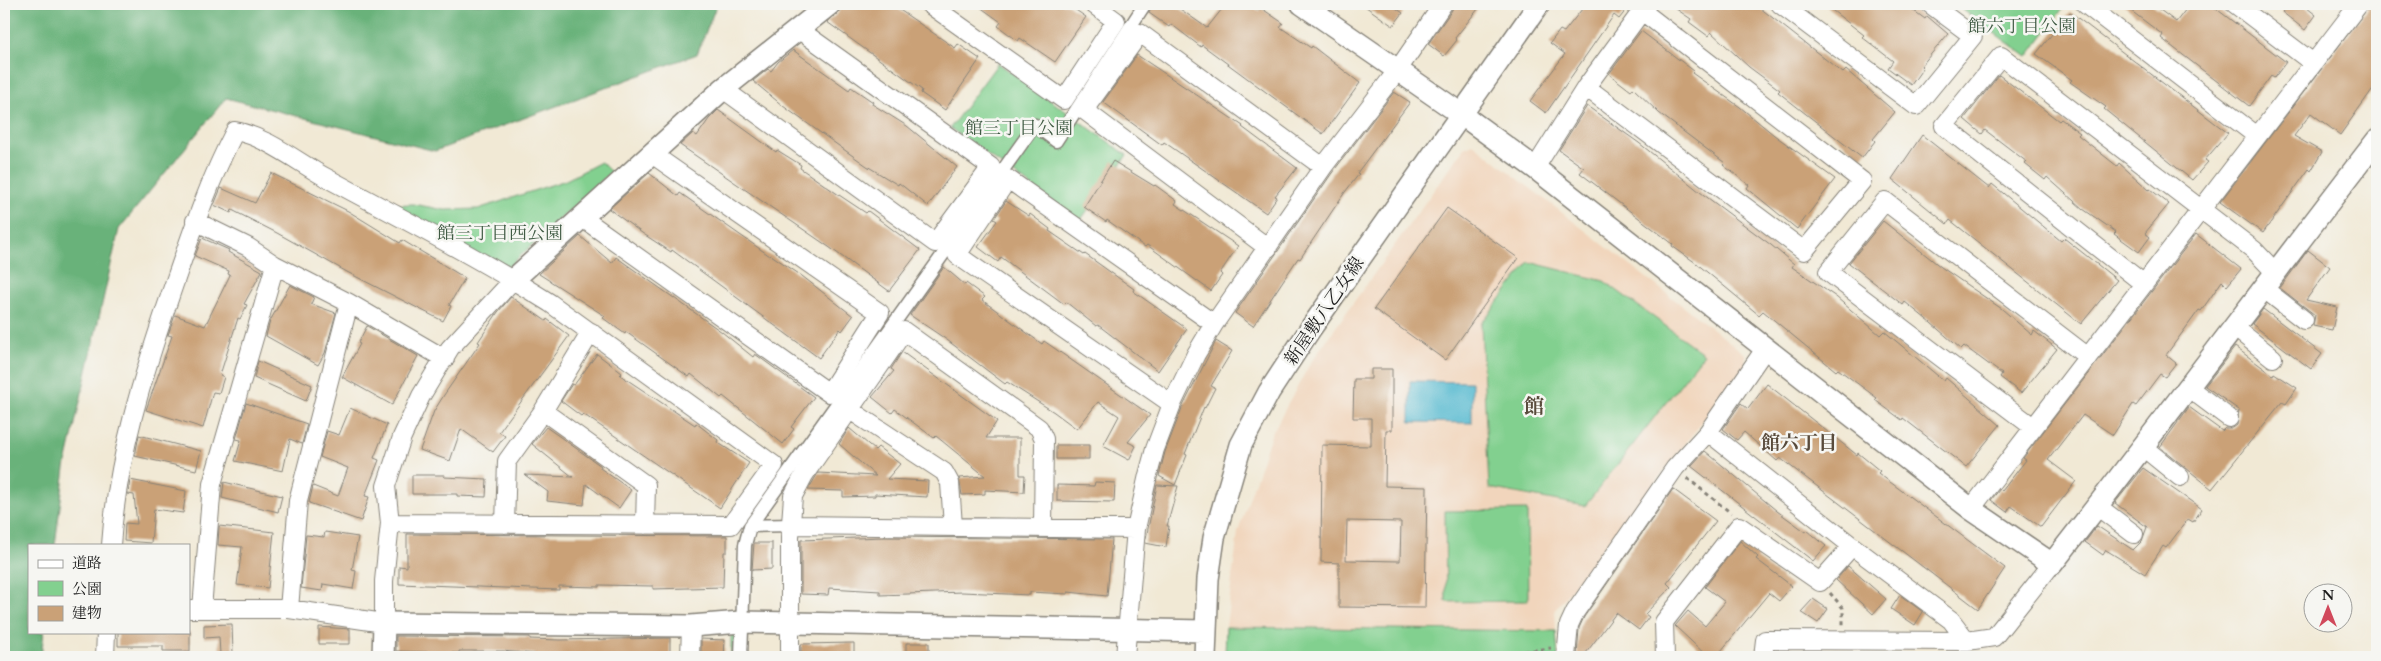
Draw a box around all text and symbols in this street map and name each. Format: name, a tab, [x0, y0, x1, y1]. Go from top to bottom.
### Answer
park label: 館六丁目公園	[1968, 14, 2076, 39]
park label: 館三丁目公園	[965, 116, 1073, 141]
park label: 館三丁目西公園	[437, 221, 563, 246]
street label: 新屋敷八乙女線	[1279, 252, 1370, 370]
district label: 館	[1524, 393, 1544, 420]
district label: 館六丁目	[1761, 430, 1837, 456]
legend	[28, 544, 190, 634]
text: 道路	[72, 553, 102, 573]
text: 公園	[72, 579, 102, 599]
north arrow	[2304, 584, 2354, 634]
text: N	[2322, 586, 2334, 605]
text: 建物	[72, 603, 102, 623]

